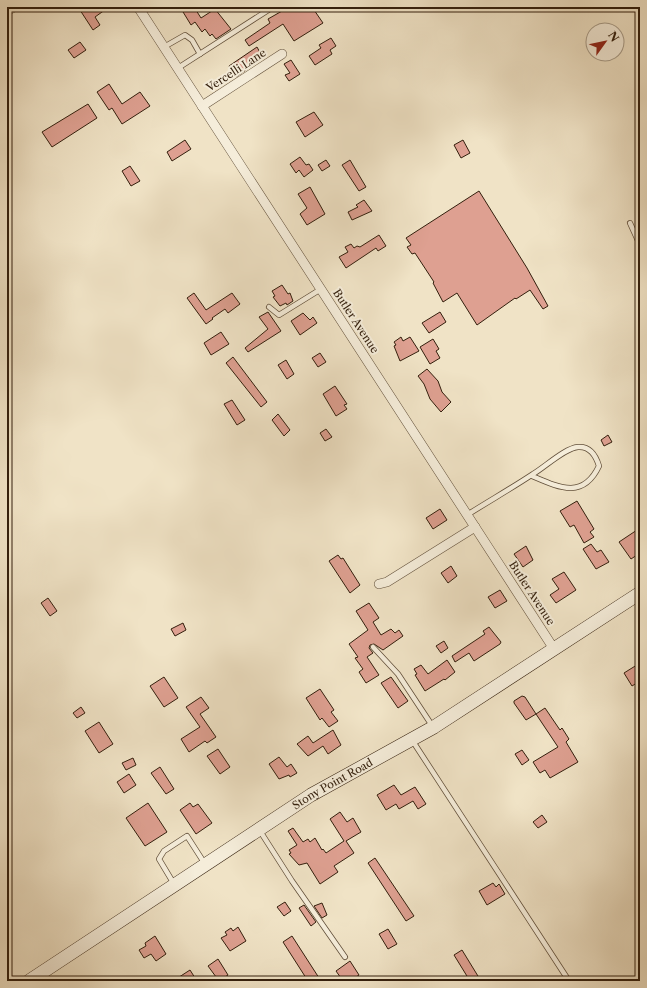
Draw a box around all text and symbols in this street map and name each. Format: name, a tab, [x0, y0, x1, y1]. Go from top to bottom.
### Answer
north arrow	[585, 22, 625, 62]
text: N	[605, 29, 622, 45]
street label: Vercelli Lane	[203, 45, 269, 95]
street label: Butler Avenue	[330, 286, 382, 356]
street label: Butler Avenue	[506, 558, 558, 628]
street label: Stony Point Road	[290, 755, 375, 812]

